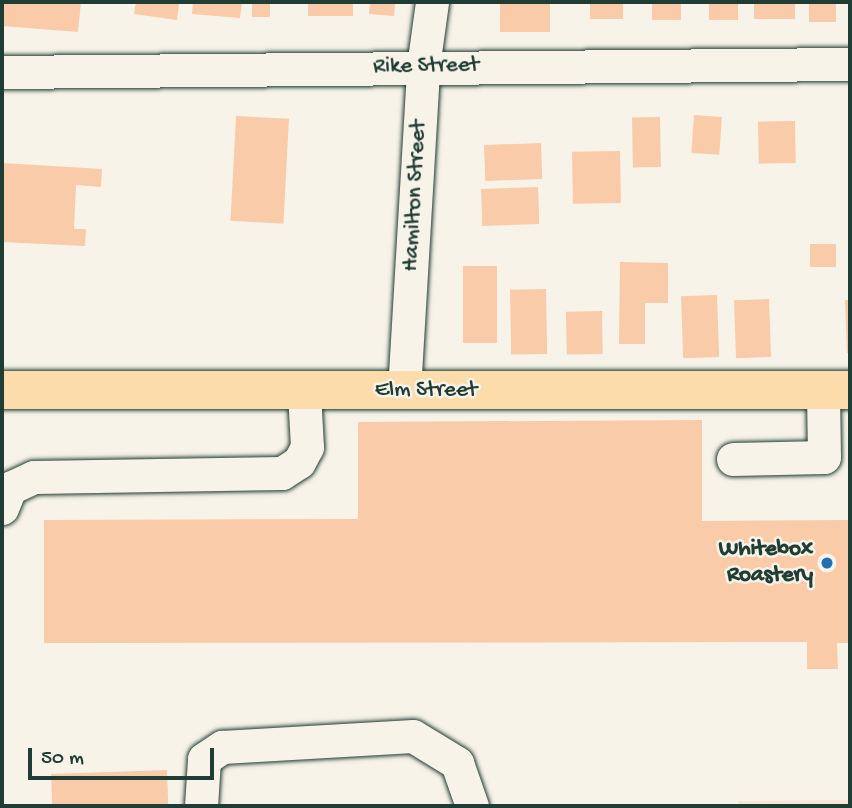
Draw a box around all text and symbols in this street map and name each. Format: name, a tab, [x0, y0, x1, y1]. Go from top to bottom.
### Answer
street label: Rike Street	[373, 52, 479, 82]
street label: Hamilton Street	[398, 120, 434, 272]
street label: Elm Street	[375, 377, 477, 405]
place label: Whitebox Roastery	[719, 536, 813, 590]
marker: Whitebox Roastery	[819, 555, 835, 571]
scale bar	[32, 734, 217, 778]
text: 50 m	[41, 747, 84, 772]

